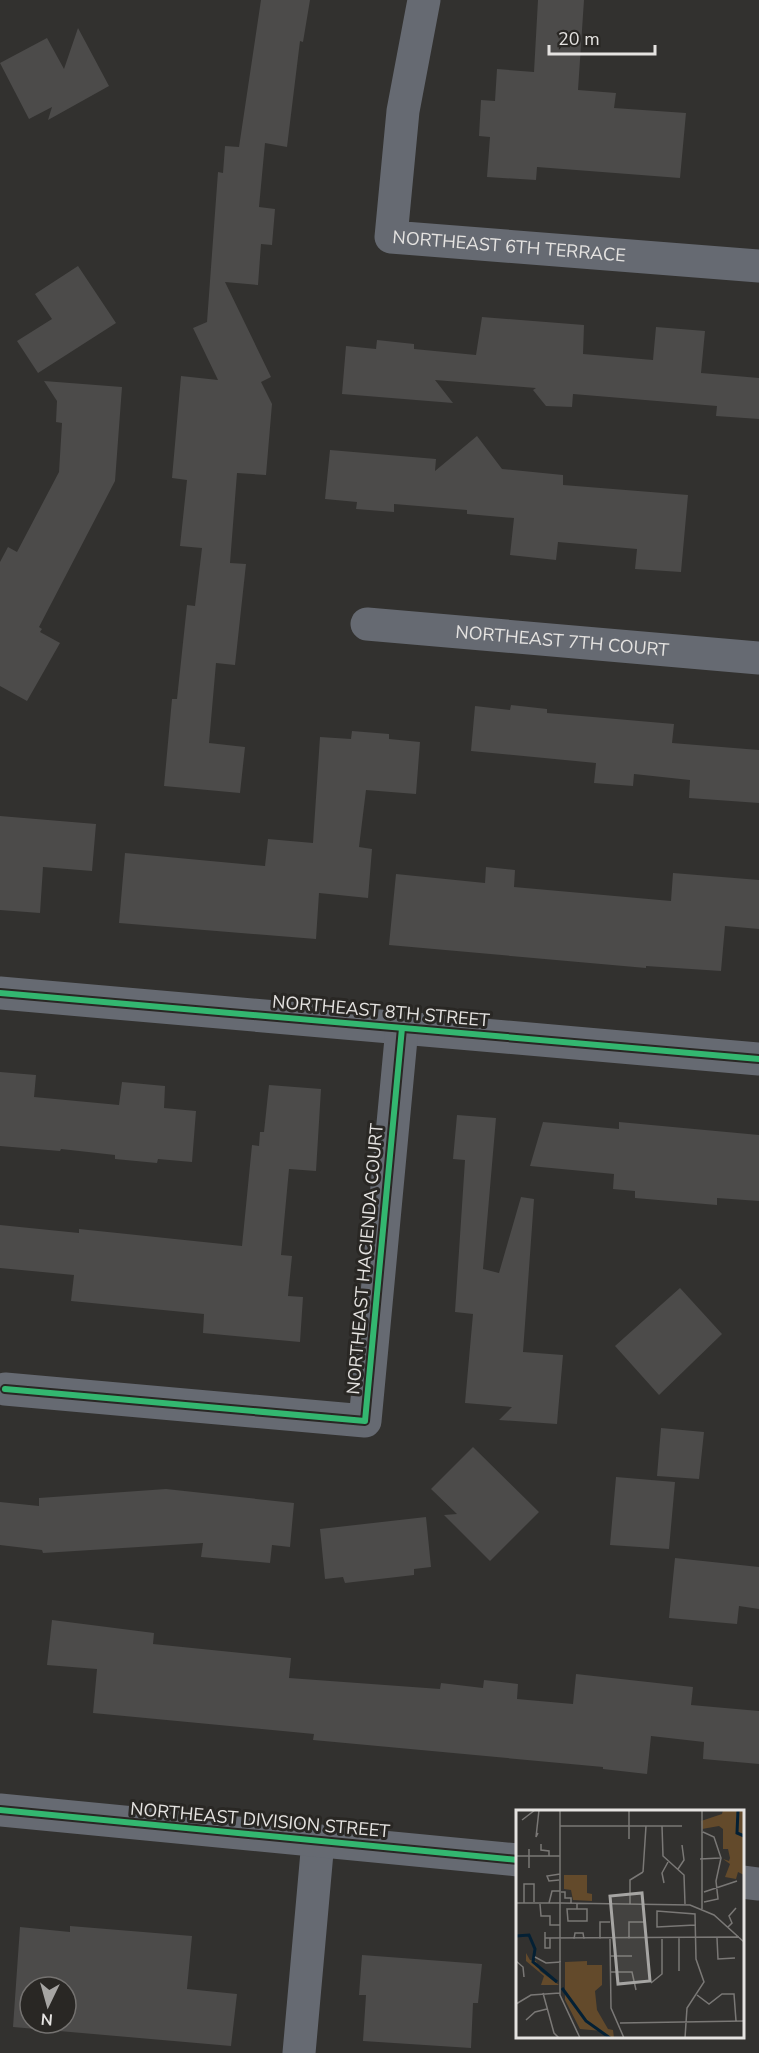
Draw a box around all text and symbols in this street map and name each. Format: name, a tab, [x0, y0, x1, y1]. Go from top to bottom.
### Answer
scale bar	[549, 18, 656, 56]
text: 20 m	[558, 27, 600, 51]
street label: NORTHEAST 6TH TERRACE	[392, 225, 627, 267]
street label: NORTHEAST 7TH COURT	[455, 620, 670, 662]
street label: NORTHEAST 8TH STREET	[271, 990, 491, 1032]
street label: NORTHEAST HACIENDA COURT	[341, 1122, 389, 1396]
street label: NORTHEAST DIVISION STREET	[129, 1797, 391, 1843]
inset map	[516, 1810, 744, 2038]
north arrow	[18, 1975, 78, 2035]
text: N	[40, 2007, 54, 2030]

